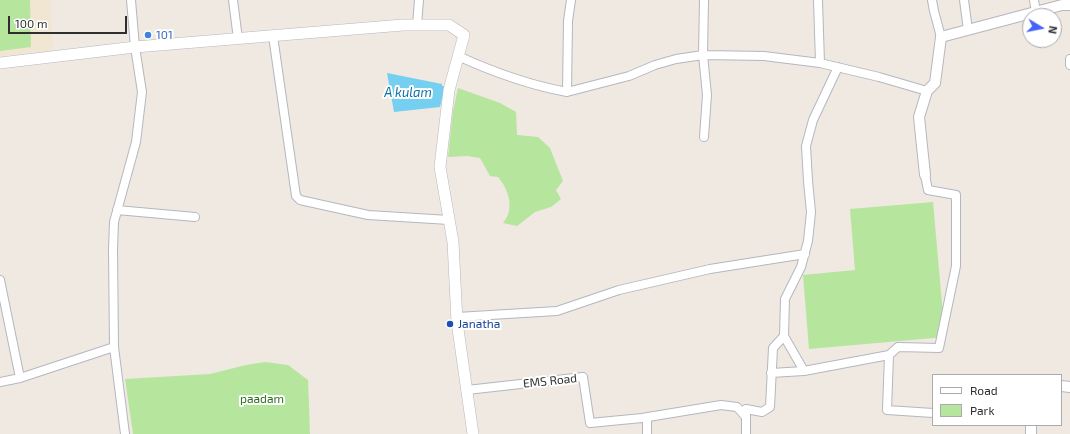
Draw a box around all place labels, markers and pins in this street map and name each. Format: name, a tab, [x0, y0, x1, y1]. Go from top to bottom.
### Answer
place label: 101	[156, 28, 173, 42]
marker: 101	[143, 30, 153, 40]
place label: Janatha	[458, 317, 500, 331]
marker: Janatha	[445, 319, 455, 329]

